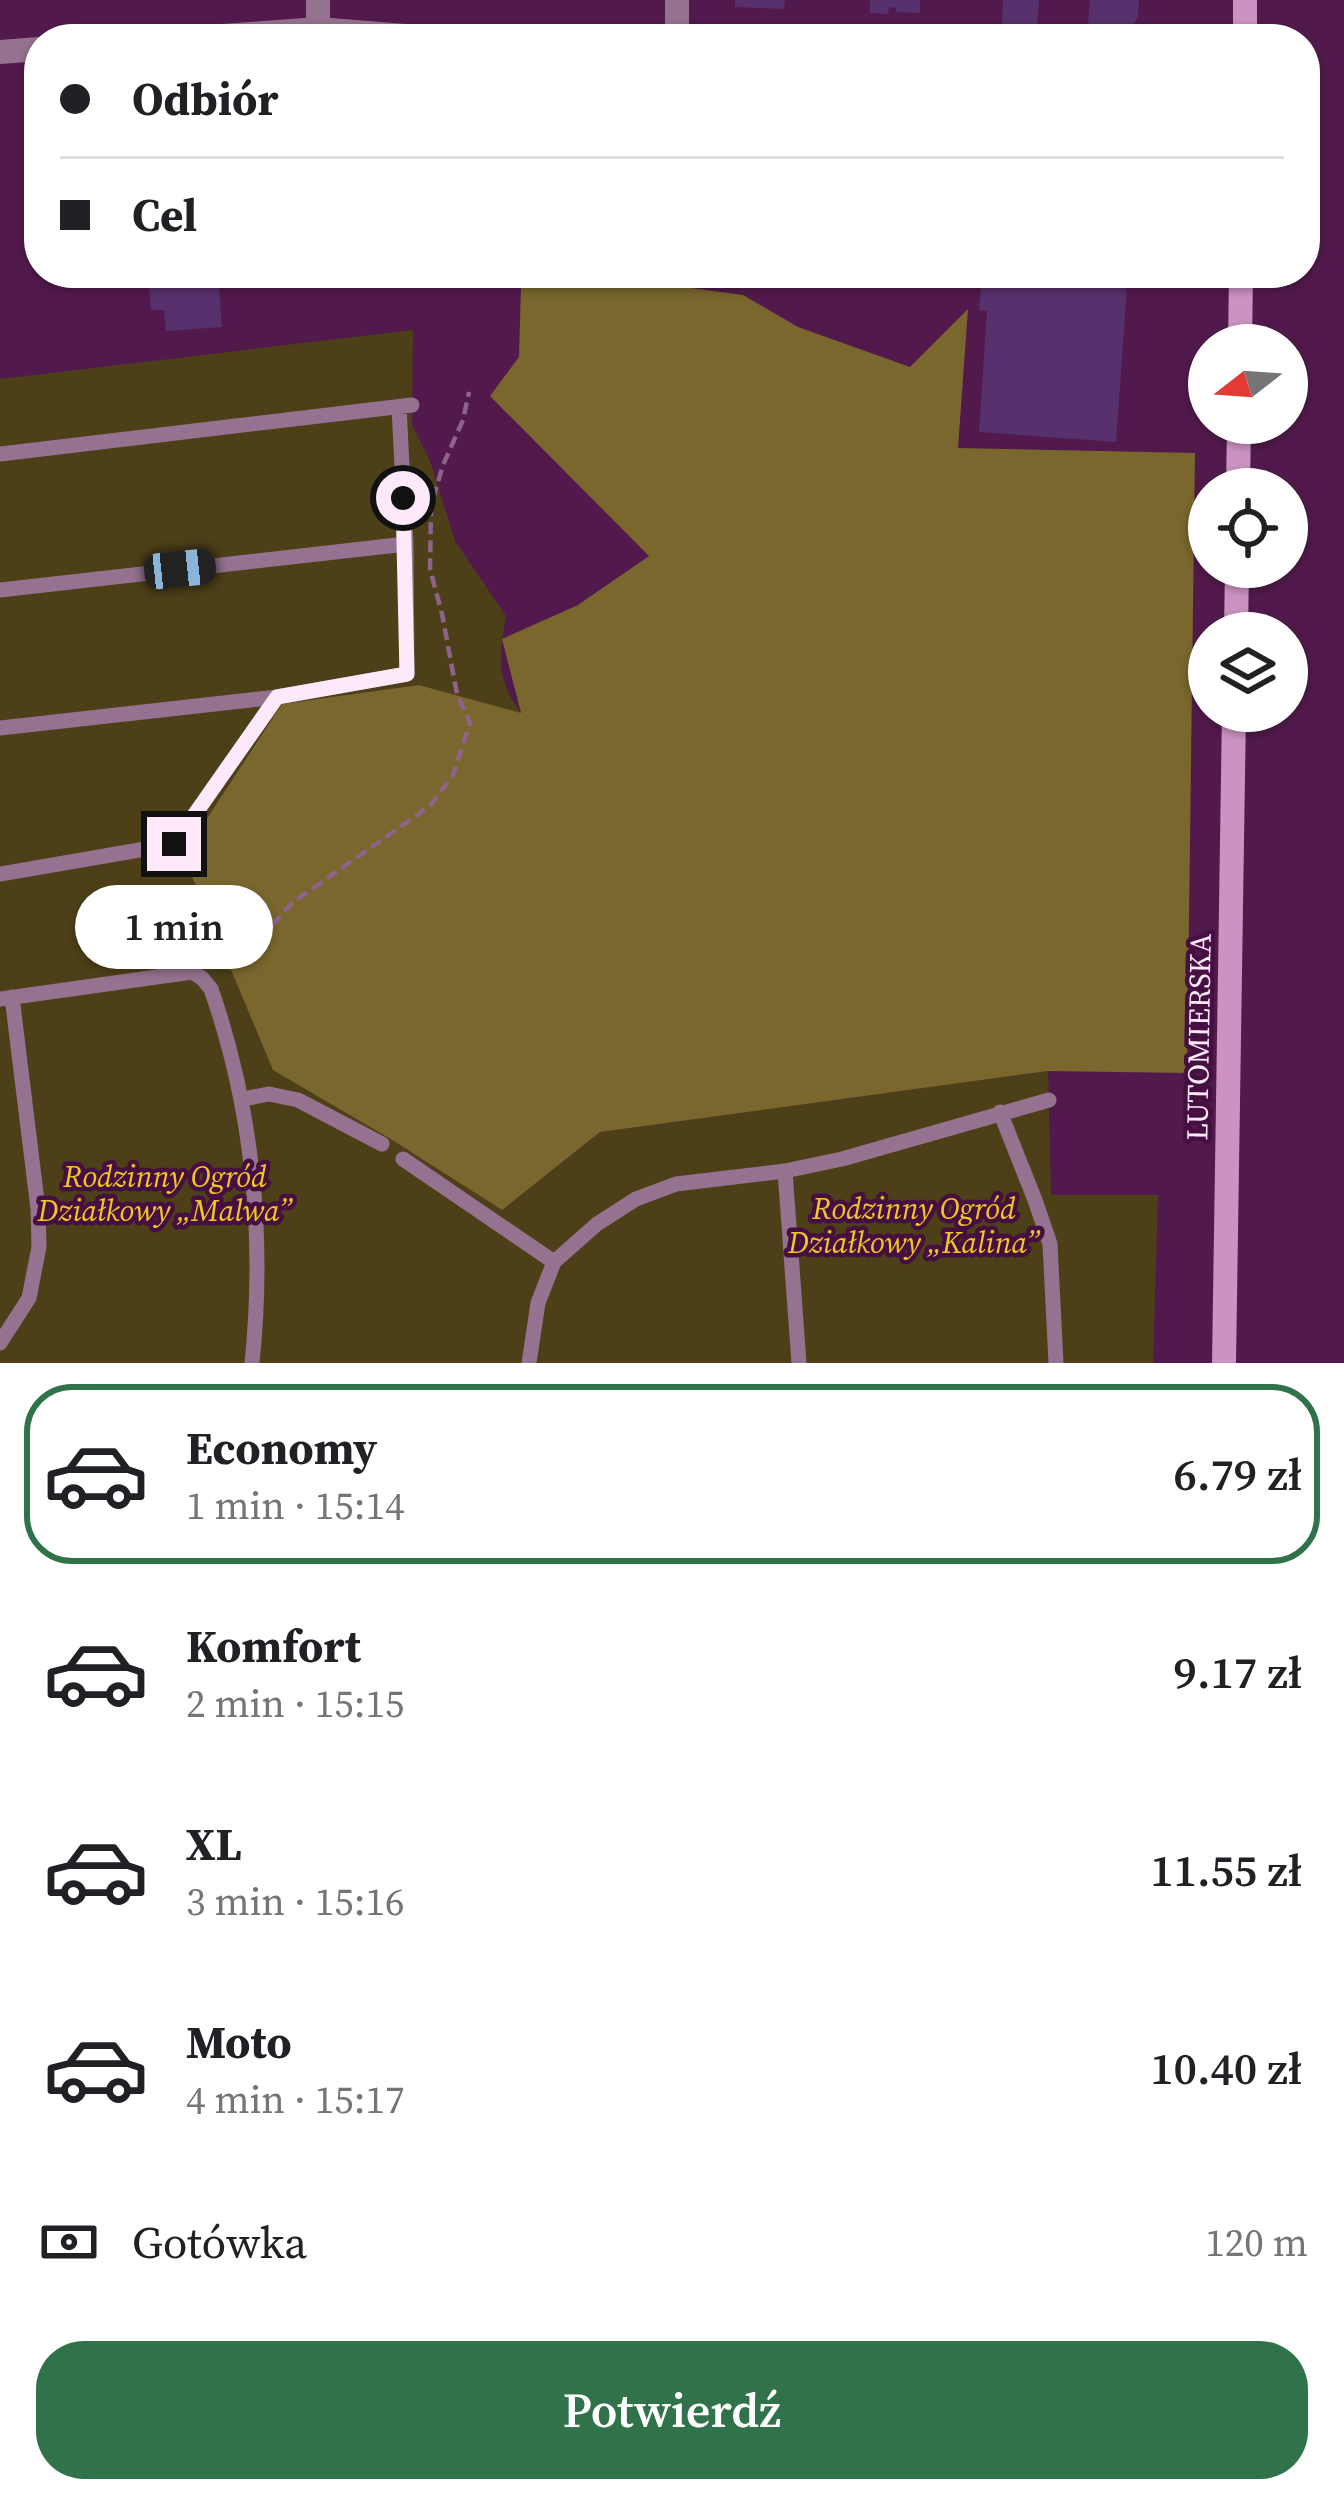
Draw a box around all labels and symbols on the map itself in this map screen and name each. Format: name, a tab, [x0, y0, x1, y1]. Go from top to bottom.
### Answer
north arrow	[1188, 324, 1308, 444]
route start	[376, 471, 430, 525]
car	[142, 547, 218, 591]
route end	[147, 817, 201, 871]
callout: 1 min	[75, 886, 273, 970]
street label: LUTOMIERSKA	[1176, 933, 1221, 1141]
park label: Rodzinny Ogród Działkowy „Malwa”	[37, 1156, 293, 1231]
park label: Rodzinny Ogród Działkowy „Kalina”	[787, 1188, 1041, 1263]

